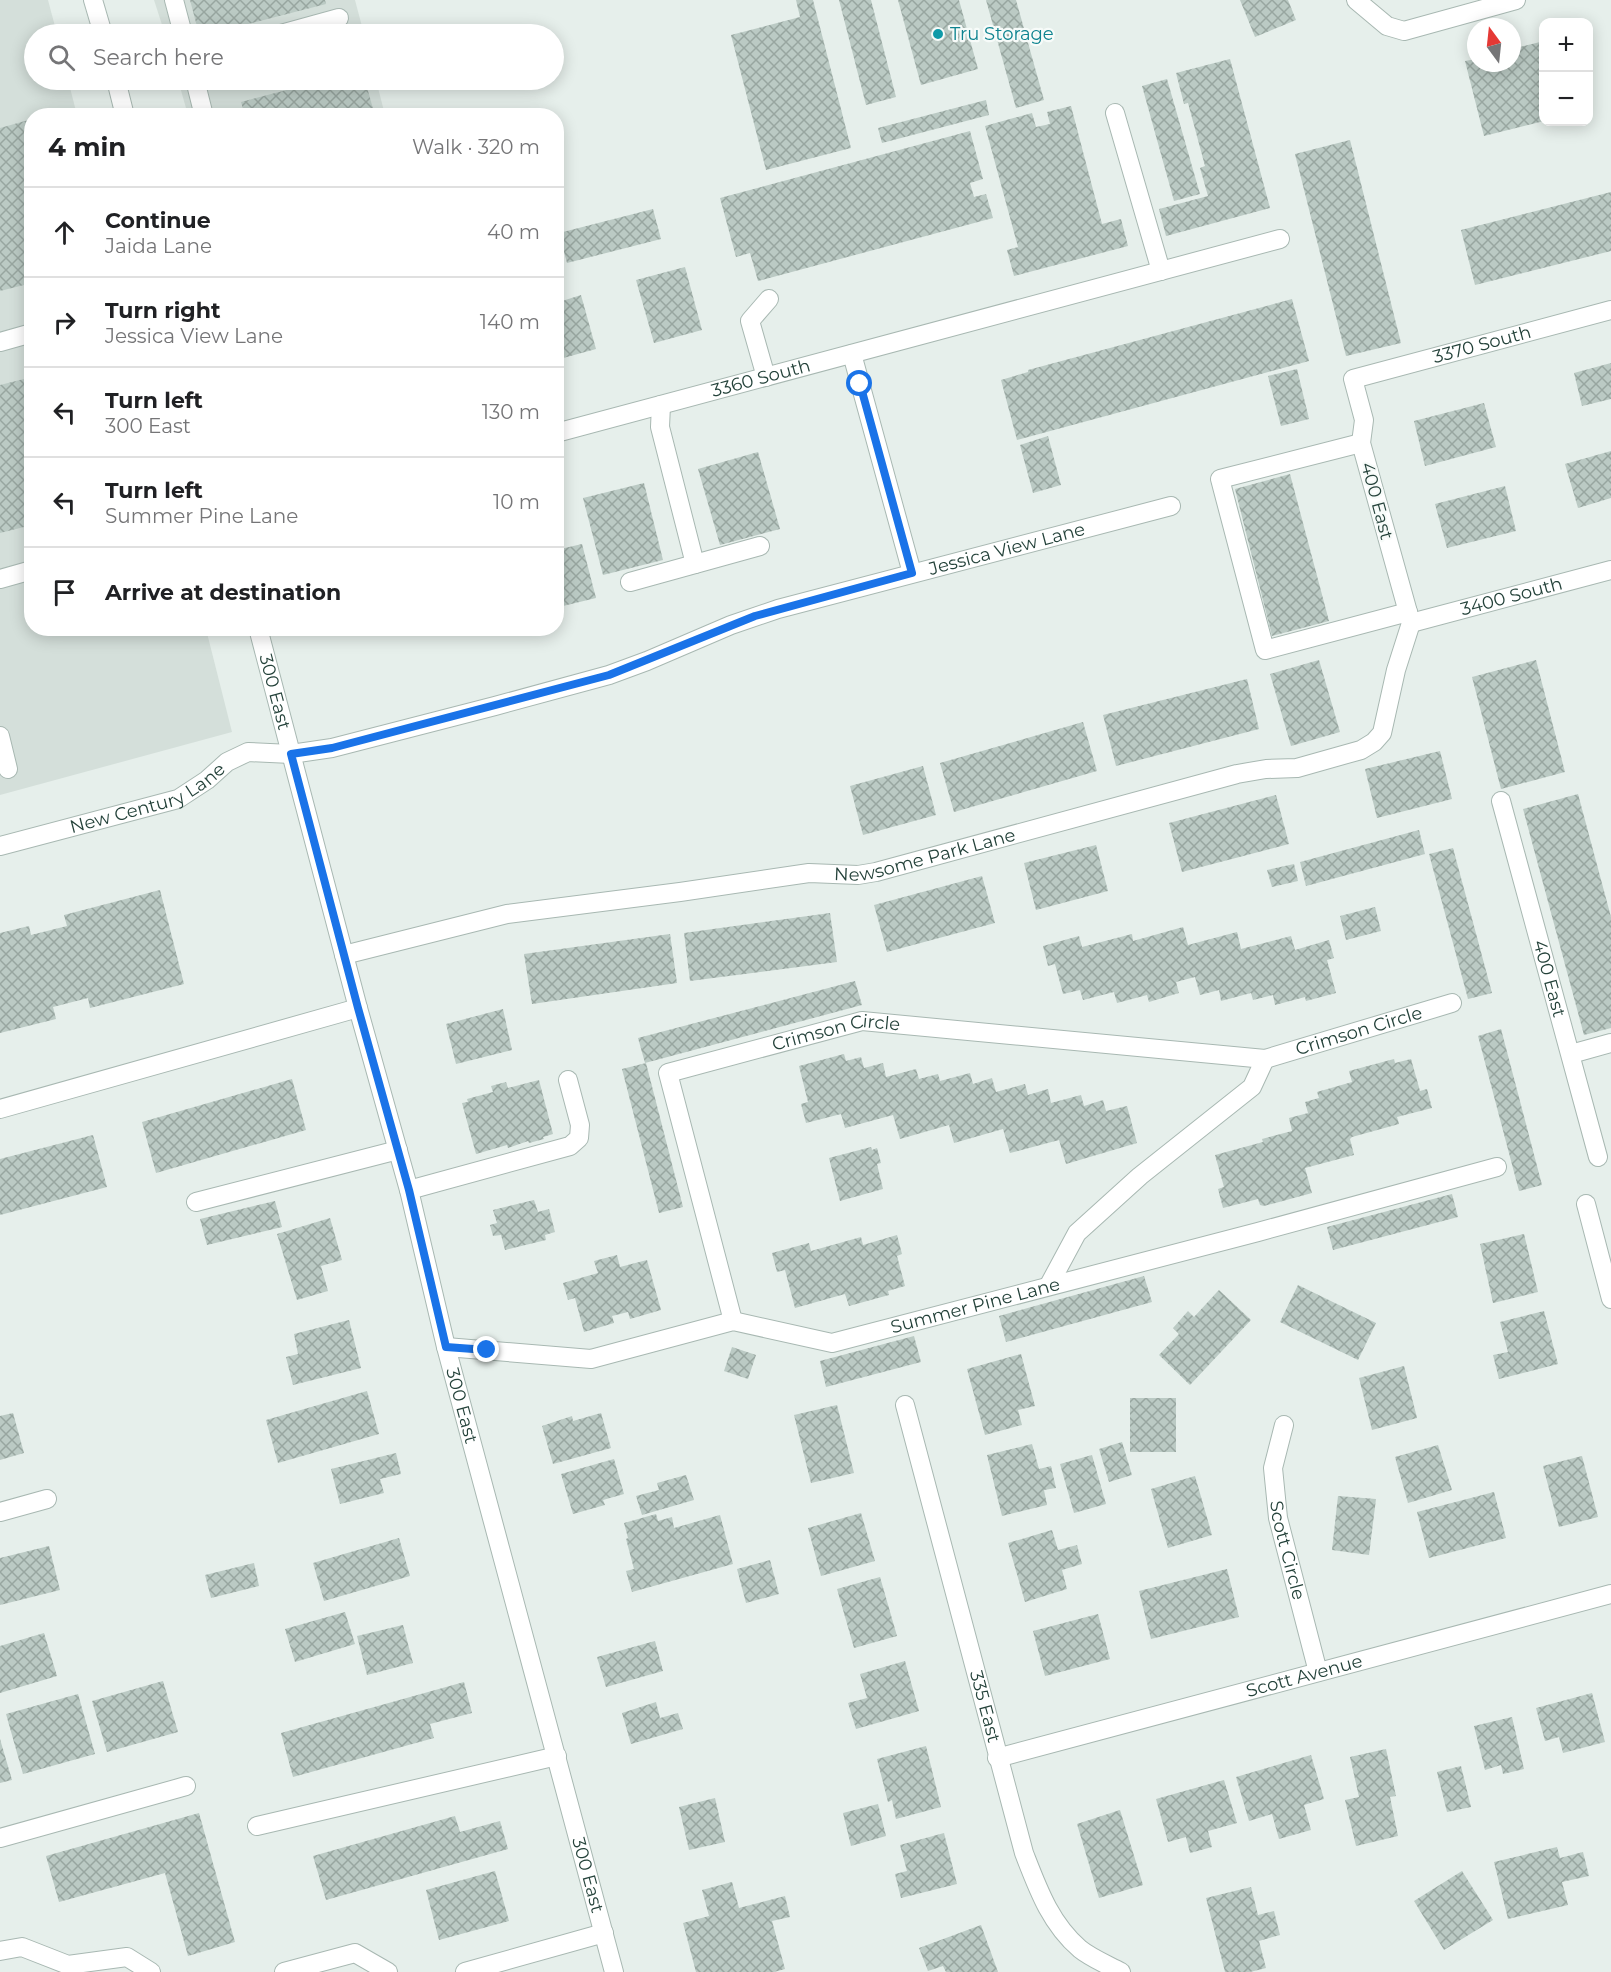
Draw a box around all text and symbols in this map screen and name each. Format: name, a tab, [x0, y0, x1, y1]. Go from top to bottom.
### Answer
north arrow	[1467, 18, 1521, 72]
map controls	[1539, 18, 1593, 126]
button: +	[1539, 18, 1593, 72]
place label: Tru Storage	[950, 23, 1054, 45]
search box	[24, 24, 564, 90]
marker: Tru Storage	[931, 27, 945, 41]
icon: search	[45, 41, 78, 74]
text: Search here	[93, 44, 224, 71]
button: −	[1539, 72, 1593, 126]
text: 4 min	[48, 131, 126, 163]
text: Walk · 320 m	[412, 135, 540, 159]
text: Continue	[105, 207, 211, 234]
icon: ahead	[48, 216, 81, 249]
text: 40 m	[487, 220, 540, 244]
text: Jaida Lane	[105, 234, 212, 258]
text: Turn right	[105, 297, 220, 324]
icon: right	[48, 306, 81, 339]
text: 140 m	[480, 310, 540, 334]
street label: 3370 South	[1430, 321, 1534, 368]
text: Jessica View Lane	[105, 324, 283, 348]
street label: 3360 South	[709, 354, 813, 402]
route start	[846, 370, 872, 396]
text: Turn left	[105, 387, 203, 414]
icon: left	[48, 396, 81, 429]
text: 130 m	[482, 400, 540, 424]
text: 300 East	[105, 414, 191, 438]
street label: 400 East	[1356, 460, 1398, 542]
text: Turn left	[105, 477, 203, 504]
icon: left	[48, 486, 81, 519]
text: 10 m	[493, 490, 540, 514]
text: Summer Pine Lane	[105, 504, 298, 528]
street label: Jessica View Lane	[925, 518, 1087, 580]
street label: 3400 South	[1458, 572, 1565, 620]
icon: arrive	[48, 576, 81, 609]
text: Arrive at destination	[105, 579, 341, 606]
street label: 300 East	[254, 652, 295, 732]
street label: New Century Lane	[67, 758, 230, 838]
street label: Newsome Park Lane	[834, 824, 1018, 886]
street label: 400 East	[1528, 937, 1570, 1020]
street label: Crimson Circle	[1293, 1002, 1425, 1060]
street label: Crimson Circle	[770, 1010, 901, 1056]
street label: Summer Pine Lane	[888, 1273, 1062, 1338]
route end	[473, 1336, 499, 1362]
street label: 300 East	[441, 1365, 482, 1446]
street label: Scott Circle	[1265, 1499, 1310, 1602]
street label: Scott Avenue	[1244, 1650, 1365, 1702]
street label: 335 East	[965, 1668, 1005, 1745]
street label: 300 East	[567, 1835, 609, 1915]

